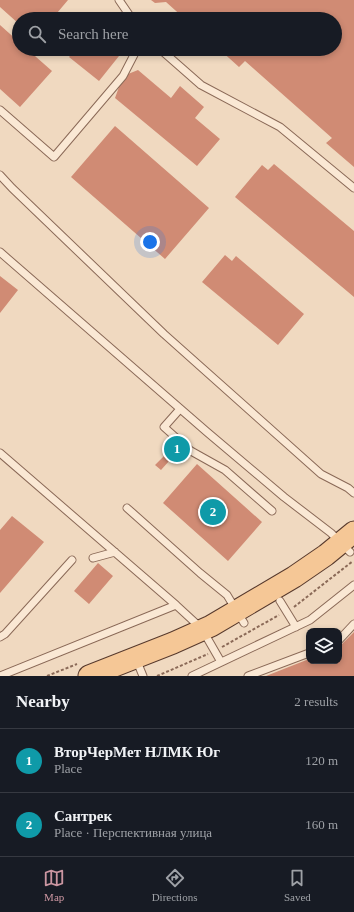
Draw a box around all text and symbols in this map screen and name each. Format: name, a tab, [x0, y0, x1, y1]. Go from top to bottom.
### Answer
search box	[12, 12, 342, 56]
icon: search	[26, 23, 48, 45]
text: Search here	[58, 26, 128, 42]
your location	[140, 232, 160, 252]
pin: 1	[164, 434, 190, 464]
pin: 2	[200, 497, 226, 527]
map controls	[306, 628, 342, 664]
button: layers	[306, 628, 342, 664]
text: Nearby	[16, 692, 70, 711]
text: 2 results	[294, 694, 338, 709]
text: ВторЧерМет НЛМК Юг	[54, 744, 220, 760]
text: 1	[26, 753, 32, 768]
text: 120 m	[305, 753, 338, 768]
text: Place	[54, 761, 82, 776]
text: Сантрек	[54, 808, 112, 824]
text: 2	[26, 817, 32, 832]
text: 160 m	[305, 817, 338, 832]
text: Place · Перспективная улица	[54, 825, 212, 840]
tab: Map	[43, 867, 65, 903]
tab: Directions	[152, 867, 197, 903]
tab: Saved	[284, 867, 311, 903]

